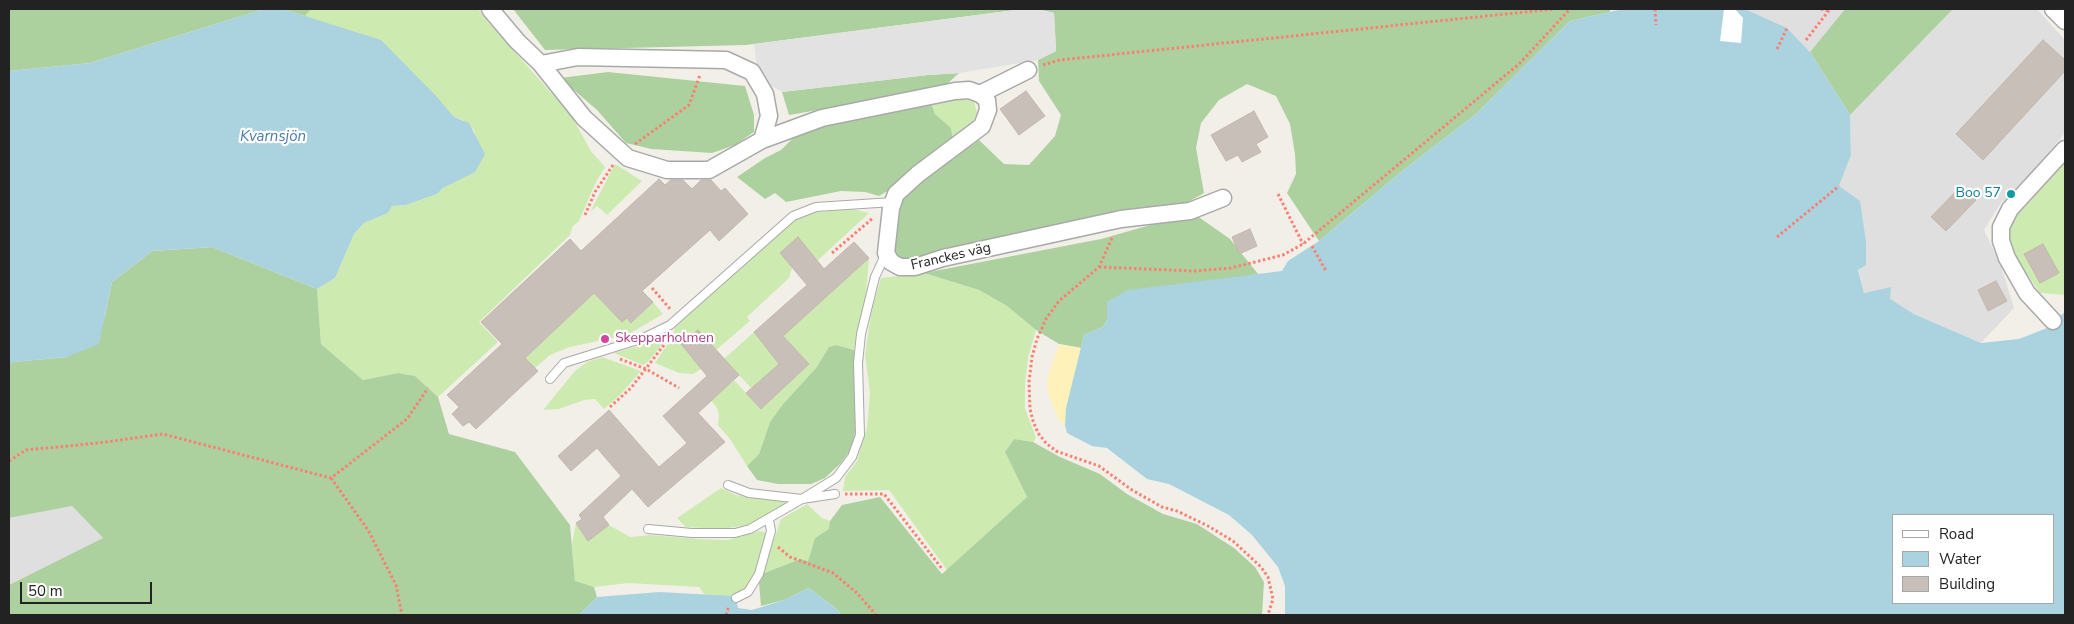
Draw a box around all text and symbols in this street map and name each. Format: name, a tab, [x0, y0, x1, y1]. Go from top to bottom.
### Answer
water label: Kvarnsjön	[240, 128, 306, 146]
place label: Boo 57	[1956, 186, 2001, 202]
marker: Boo 57	[2005, 188, 2017, 200]
street label: Franckes väg	[909, 240, 993, 274]
place label: Skepparholmen	[615, 331, 714, 347]
marker: Skepparholmen	[599, 333, 611, 345]
legend	[1892, 514, 2054, 604]
text: Road	[1939, 524, 1974, 544]
text: Water	[1939, 549, 1981, 569]
scale bar	[22, 572, 155, 604]
text: Building	[1939, 574, 1995, 594]
text: 50 m	[28, 581, 63, 601]

